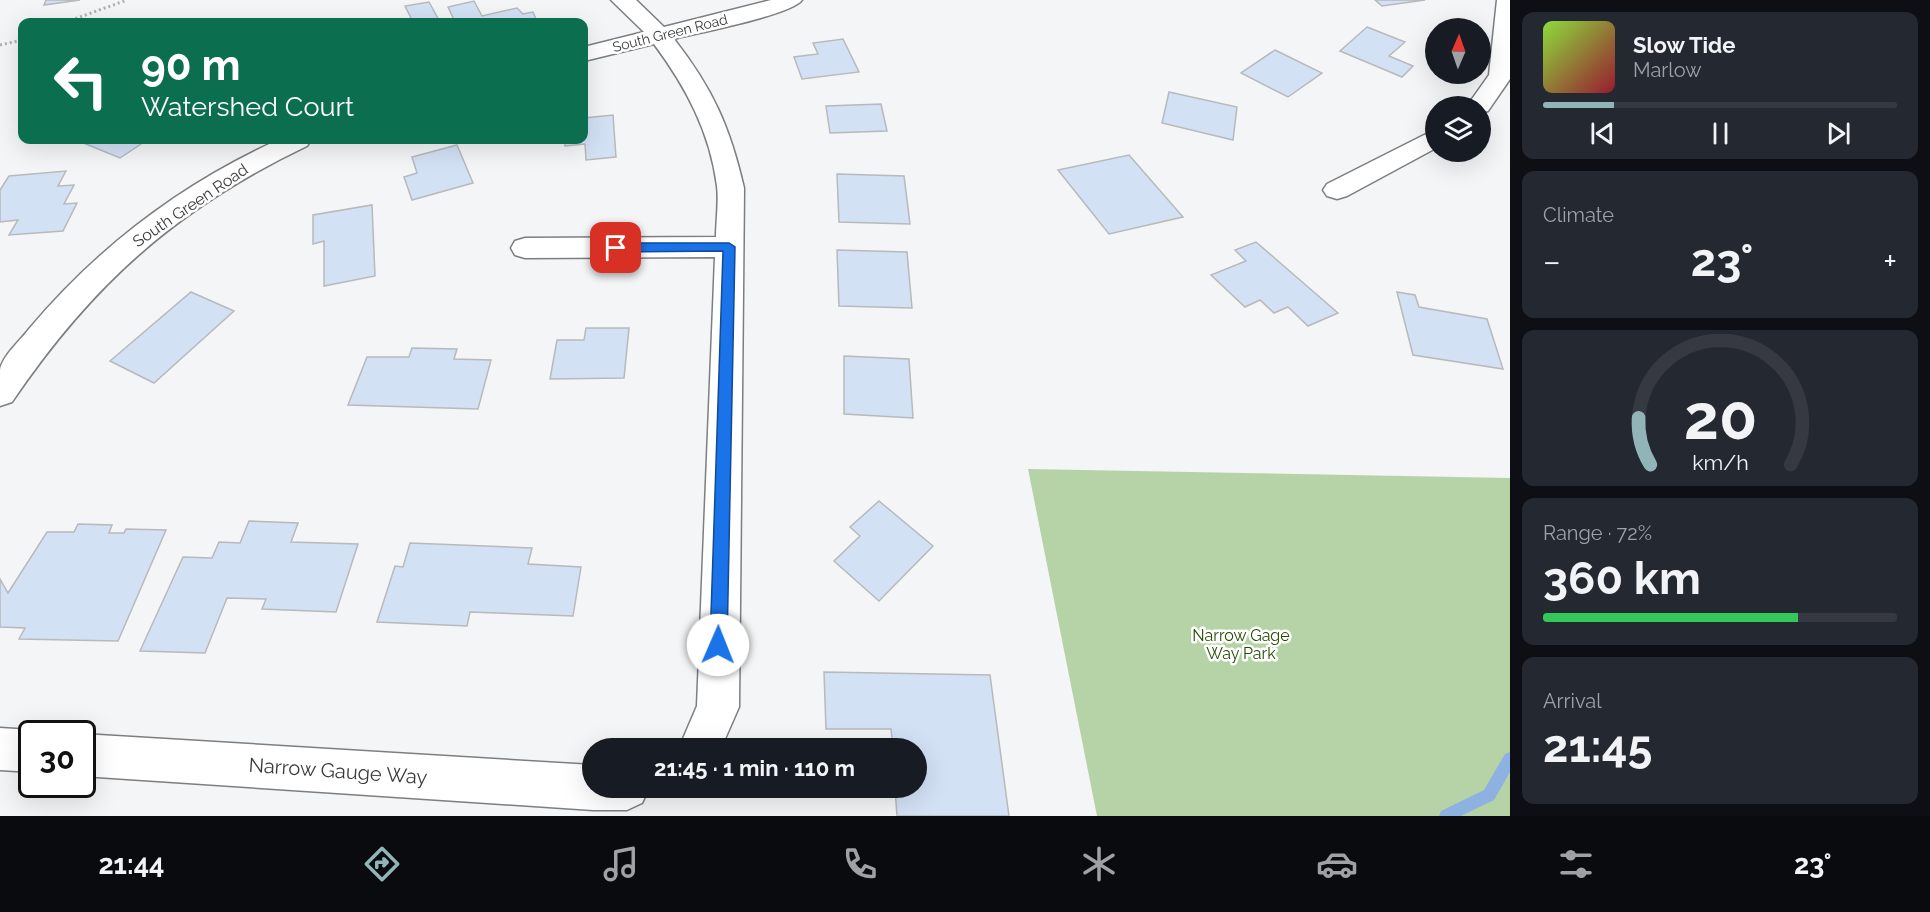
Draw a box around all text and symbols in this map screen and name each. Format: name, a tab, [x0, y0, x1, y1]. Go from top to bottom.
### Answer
street label: South Green Road	[611, 11, 729, 55]
north arrow	[1425, 18, 1491, 84]
map controls	[1425, 18, 1491, 162]
text: Slow Tide	[1633, 32, 1735, 58]
text: 90 m	[141, 41, 241, 90]
icon: left	[42, 42, 120, 120]
text: Marlow	[1633, 58, 1702, 82]
text: Watershed Court	[141, 91, 354, 122]
button: layers	[1425, 96, 1491, 162]
icon: previous	[1586, 117, 1619, 150]
icon: pause	[1704, 117, 1737, 150]
icon: next	[1822, 117, 1855, 150]
street label: South Green Road	[129, 160, 252, 251]
text: Climate	[1543, 203, 1614, 227]
pin	[590, 222, 641, 273]
icon: arrive	[599, 231, 632, 264]
text: 23°	[1691, 234, 1753, 287]
text: −	[1543, 242, 1561, 281]
text: +	[1883, 242, 1897, 281]
text: 20	[1683, 380, 1757, 454]
text: km/h	[1692, 450, 1748, 475]
text: Range · 72%	[1543, 521, 1652, 545]
text: 360 km	[1543, 552, 1701, 605]
position arrow	[686, 613, 750, 677]
park label: Narrow Gage Way Park	[1192, 626, 1290, 663]
text: Arrival	[1543, 689, 1602, 713]
speed limit sign: 30	[18, 720, 96, 798]
text: 21:45	[1543, 720, 1652, 773]
street label: Narrow Gauge Way	[248, 753, 428, 789]
text: 21:45 · 1 min · 110 m	[654, 755, 855, 781]
icon: directions	[361, 843, 403, 885]
icon: music	[600, 843, 642, 885]
icon: phone	[839, 843, 881, 885]
icon: climate	[1078, 843, 1120, 885]
icon: car	[1316, 843, 1358, 885]
icon: filters	[1555, 843, 1597, 885]
text: 21:44	[98, 849, 164, 880]
text: 23°	[1794, 849, 1832, 880]

